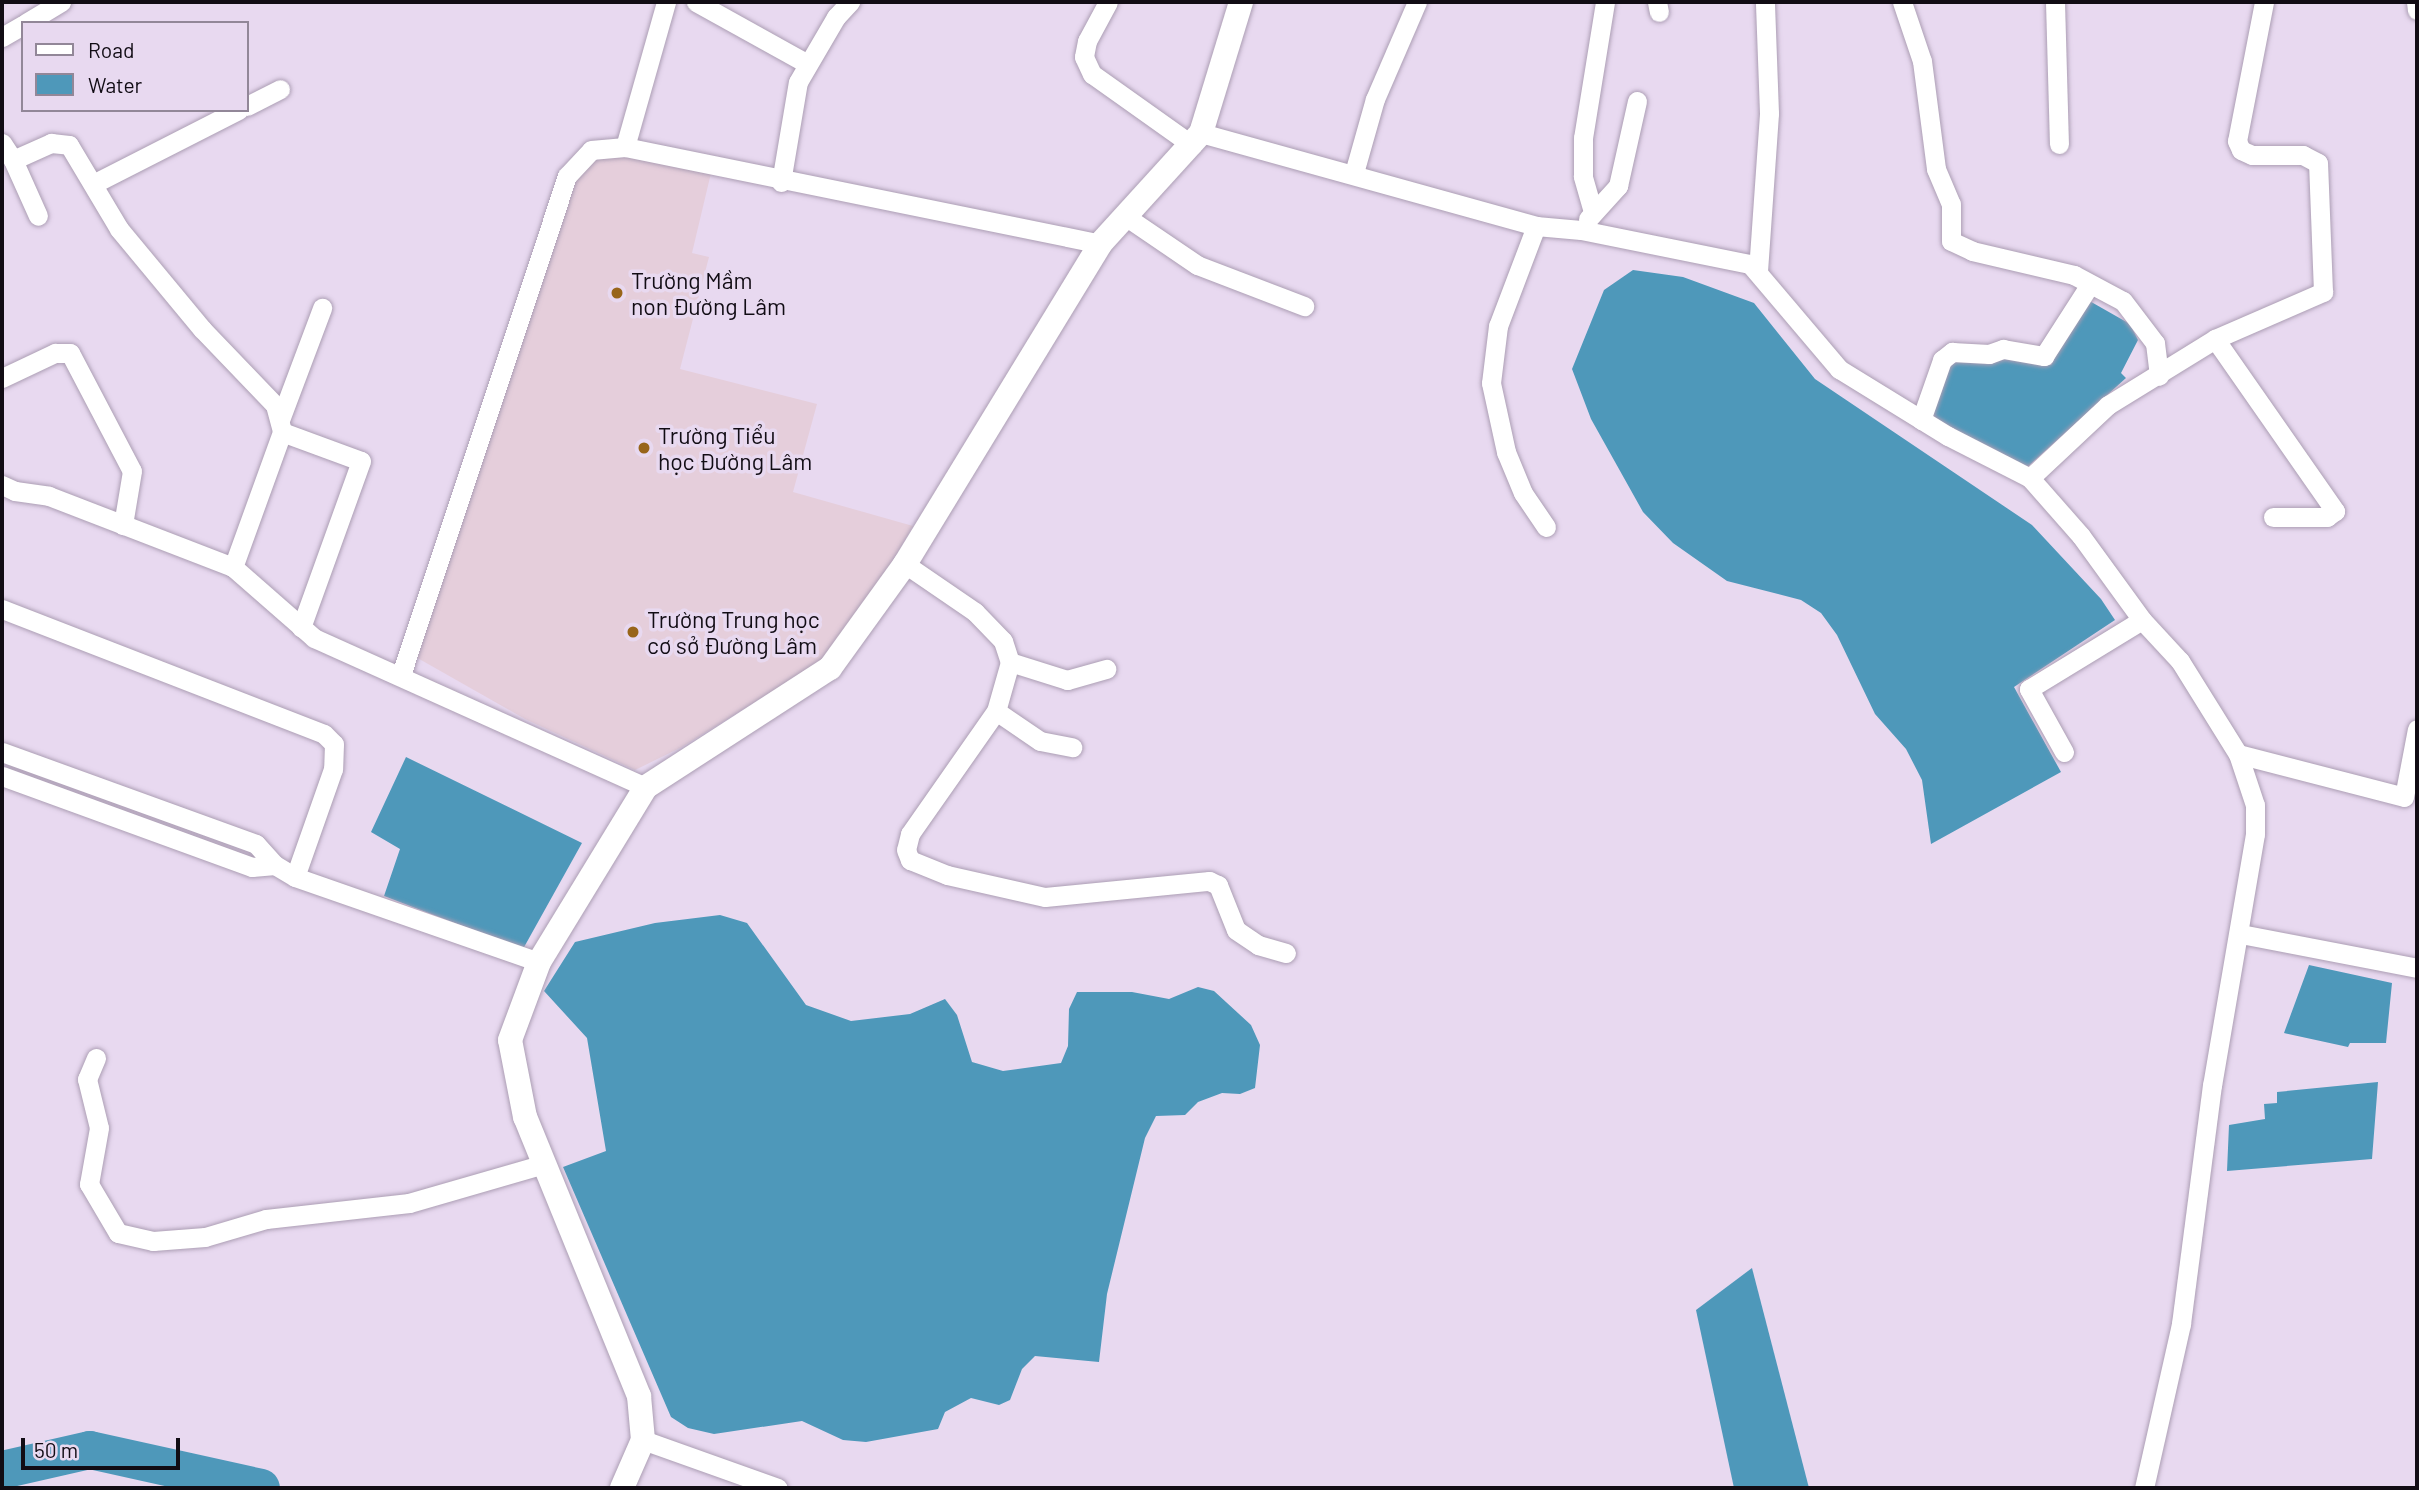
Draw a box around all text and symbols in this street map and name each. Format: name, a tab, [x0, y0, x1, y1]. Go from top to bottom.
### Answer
legend	[21, 21, 248, 112]
text: Road	[88, 37, 134, 62]
text: Water	[88, 72, 142, 97]
place label: Trường Mầm non Đường Lâm	[631, 266, 786, 320]
marker: Trường Mầm non Đường Lâm	[609, 285, 625, 301]
place label: Trường Tiểu học Đường Lâm	[658, 421, 812, 475]
marker: Trường Tiểu học Đường Lâm	[636, 440, 652, 456]
place label: Trường Trung học cơ sở Đường Lâm	[647, 605, 820, 659]
marker: Trường Trung học cơ sở Đường Lâm	[625, 624, 641, 640]
scale bar	[24, 1424, 184, 1468]
text: 50 m	[34, 1437, 78, 1462]

